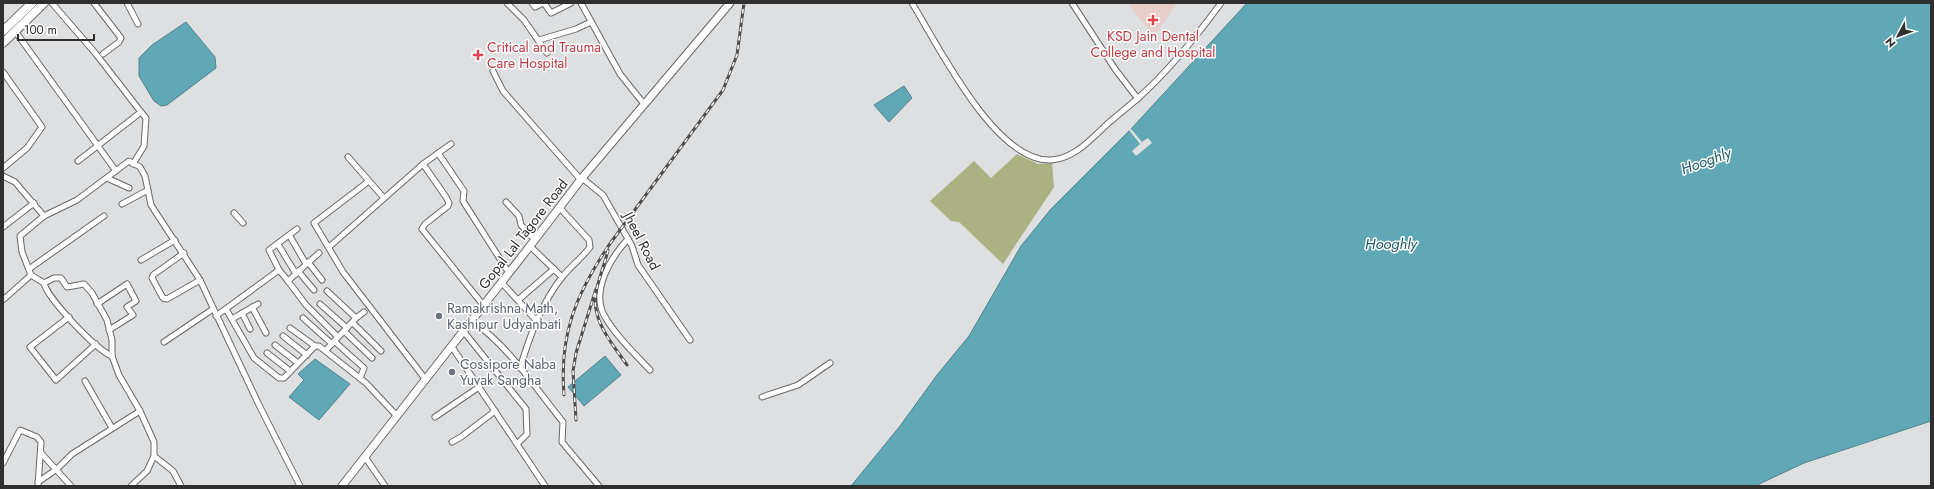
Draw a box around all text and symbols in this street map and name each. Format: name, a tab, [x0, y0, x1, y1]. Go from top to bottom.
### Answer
marker: KSD Jain Dental College and Hospital	[1147, 14, 1159, 26]
scale bar	[18, 16, 94, 42]
north arrow	[1878, 16, 1918, 56]
text: 100 m	[24, 21, 57, 39]
place label: KSD Jain Dental College and Hospital	[1091, 26, 1215, 62]
text: N	[1882, 34, 1899, 51]
place label: Critical and Trauma Care Hospital	[487, 37, 601, 73]
marker: Critical and Trauma Care Hospital	[472, 49, 484, 61]
water label: Hooghly	[1678, 141, 1736, 180]
street label: Gopal Lal Tagore Road	[474, 175, 572, 293]
street label: Jheel Road	[618, 207, 665, 273]
water label: Hooghly	[1365, 233, 1419, 255]
place label: Ramakrishna Math, Kashipur Udyanbati	[447, 298, 561, 334]
marker: Ramakrishna Math, Kashipur Udyanbati	[434, 311, 444, 321]
place label: Cossipore Naba Yuvak Sangha	[460, 354, 556, 390]
marker: Cossipore Naba Yuvak Sangha	[447, 367, 457, 377]

